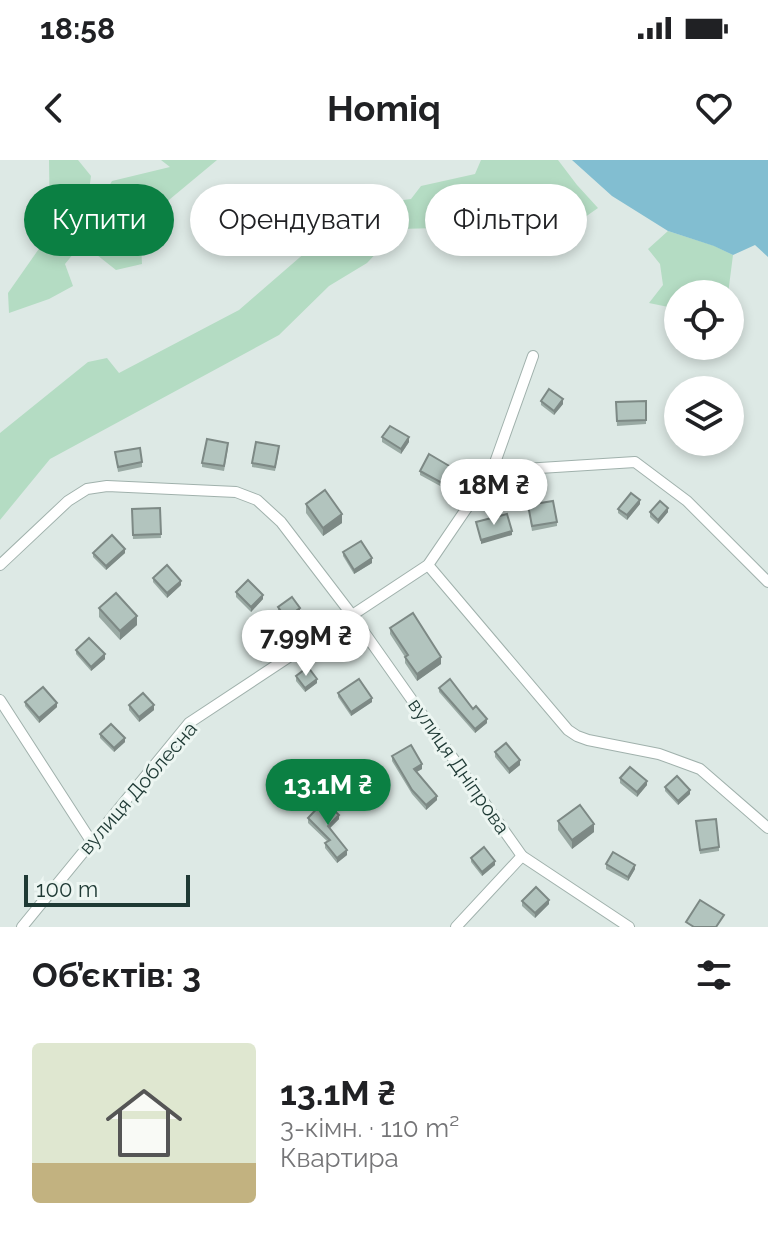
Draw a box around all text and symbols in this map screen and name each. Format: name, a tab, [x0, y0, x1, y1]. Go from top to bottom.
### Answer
text: 18:58	[40, 11, 115, 46]
icon: back	[32, 86, 76, 130]
icon: heart	[692, 86, 736, 130]
text: Homiq	[327, 87, 441, 129]
chip: Купити	[24, 184, 174, 256]
chip: Орендувати	[190, 184, 409, 256]
chip: Фільтри	[425, 184, 587, 256]
map controls	[664, 280, 744, 456]
button: locate	[664, 280, 744, 360]
button: layers	[664, 376, 744, 456]
pin: 18M ₴	[438, 459, 550, 527]
text: 18M ₴	[458, 470, 530, 500]
pin: 7.99M ₴	[232, 610, 380, 678]
text: 7.99M ₴	[260, 621, 352, 651]
street label: вулиця Дніпрова	[403, 694, 515, 838]
street label: вулиця Доблесна	[74, 717, 202, 859]
pin: 13.1M ₴	[254, 759, 402, 827]
text: 13.1M ₴	[284, 770, 372, 800]
scale bar	[24, 871, 190, 907]
text: 100 m	[36, 876, 98, 902]
icon: filters	[692, 953, 736, 997]
text: Об’єктів: 3	[32, 955, 201, 995]
text: 13.1M ₴	[280, 1073, 396, 1113]
icon: home	[96, 1075, 192, 1171]
text: 3-кімн. · 110 m²	[280, 1113, 459, 1143]
text: Квартира	[280, 1143, 399, 1173]

